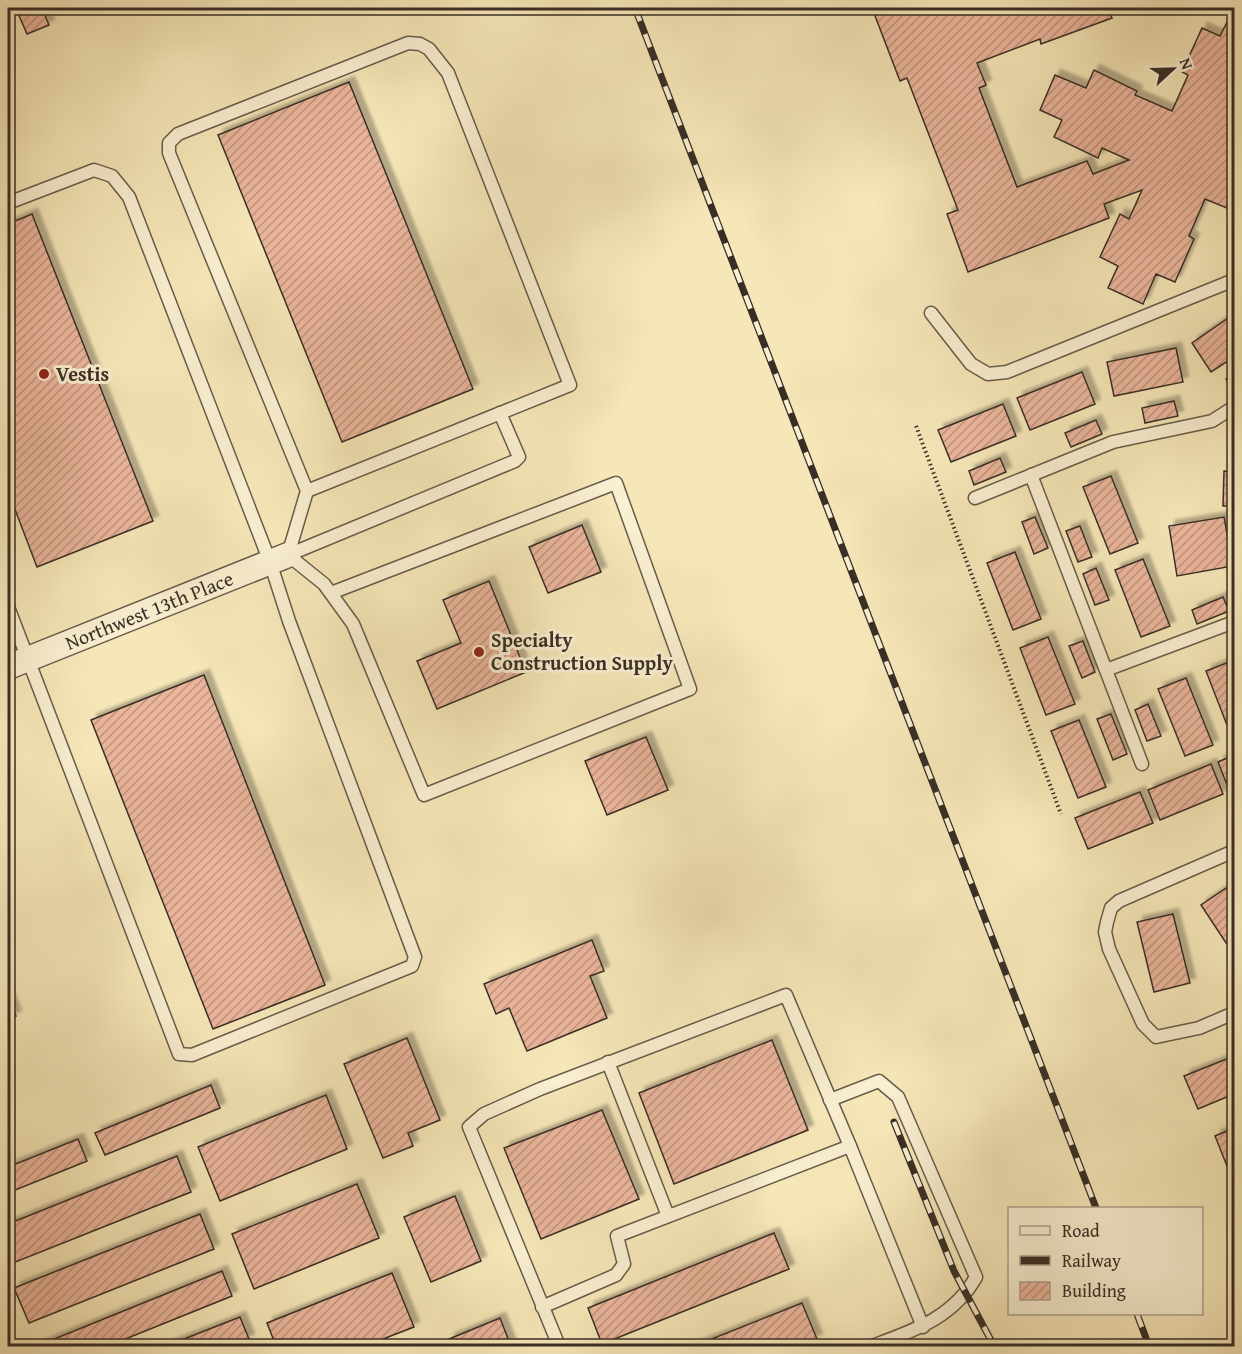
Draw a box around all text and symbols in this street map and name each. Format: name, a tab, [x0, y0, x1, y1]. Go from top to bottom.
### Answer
north arrow	[1143, 39, 1203, 99]
text: N	[1174, 54, 1200, 73]
place label: Vestis	[56, 359, 109, 388]
marker: Vestis	[37, 367, 51, 381]
street label: Northwest 13th Place	[61, 563, 237, 657]
place label: Specialty Construction Supply	[491, 625, 673, 677]
marker: Specialty Construction Supply	[472, 645, 486, 659]
legend	[1008, 1207, 1203, 1315]
text: Road	[1062, 1217, 1100, 1244]
text: Railway	[1062, 1247, 1121, 1274]
text: Building	[1062, 1277, 1126, 1304]

